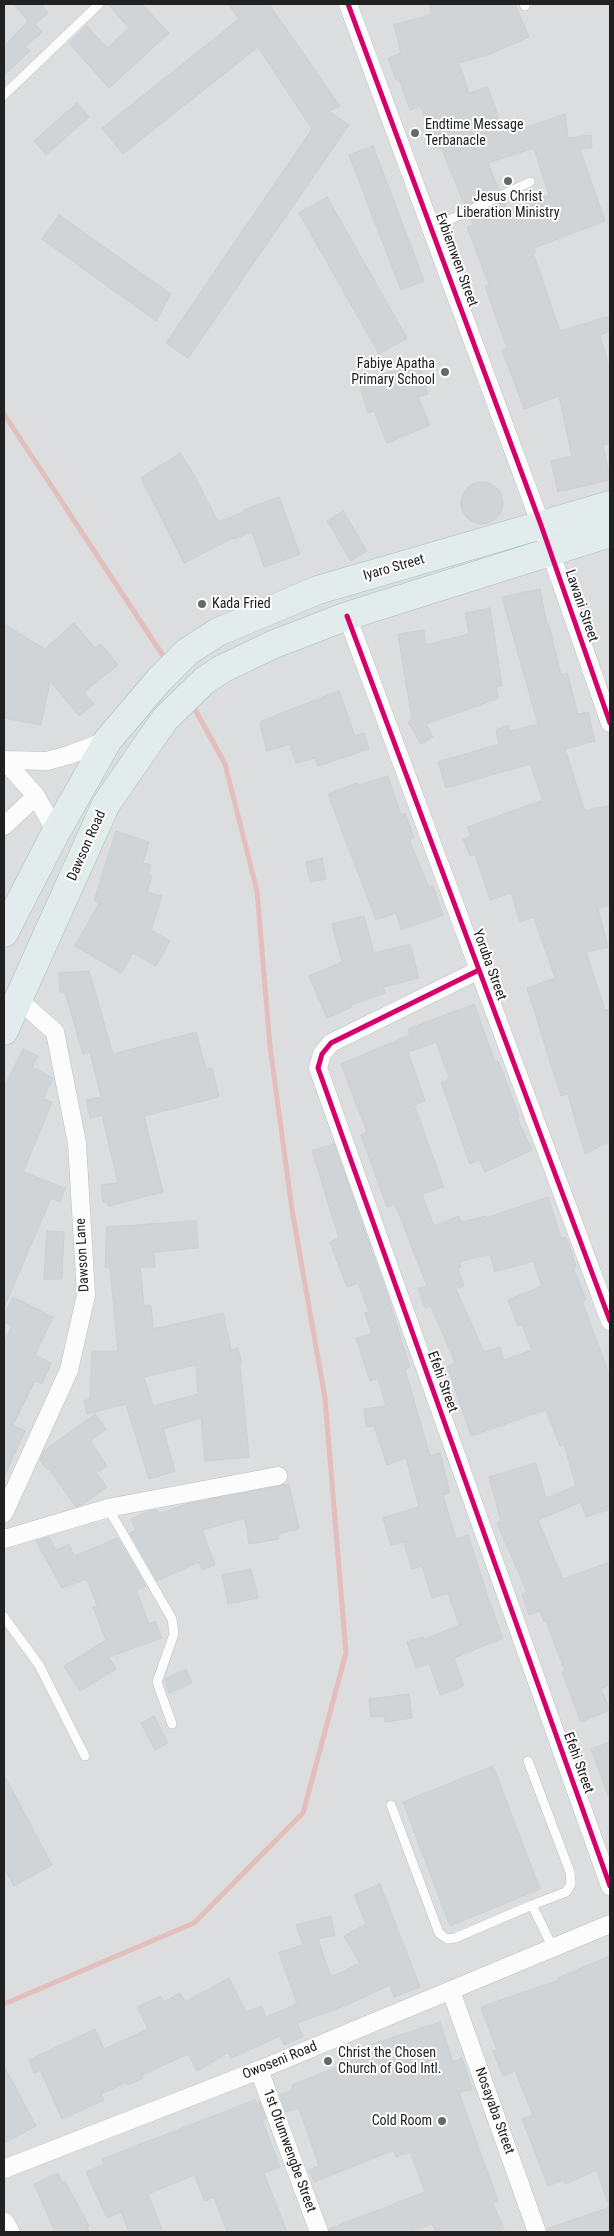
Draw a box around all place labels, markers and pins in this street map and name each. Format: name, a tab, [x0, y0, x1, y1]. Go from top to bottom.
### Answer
place label: Endtime Message Terbanacle	[425, 117, 523, 150]
marker: Endtime Message Terbanacle	[409, 127, 421, 139]
marker: Jesus Christ Liberation Ministry	[502, 175, 514, 187]
place label: Jesus Christ Liberation Ministry	[457, 189, 559, 222]
place label: Fabiye Apatha Primary School	[351, 356, 435, 388]
marker: Fabiye Apatha Primary School	[439, 366, 451, 378]
place label: Kada Fried	[212, 596, 271, 612]
marker: Kada Fried	[196, 598, 208, 610]
place label: Christ the Chosen Church of God Intl.	[338, 2045, 441, 2078]
marker: Christ the Chosen Church of God Intl.	[322, 2055, 334, 2067]
place label: Cold Room	[372, 2113, 432, 2129]
marker: Cold Room	[436, 2115, 448, 2127]

